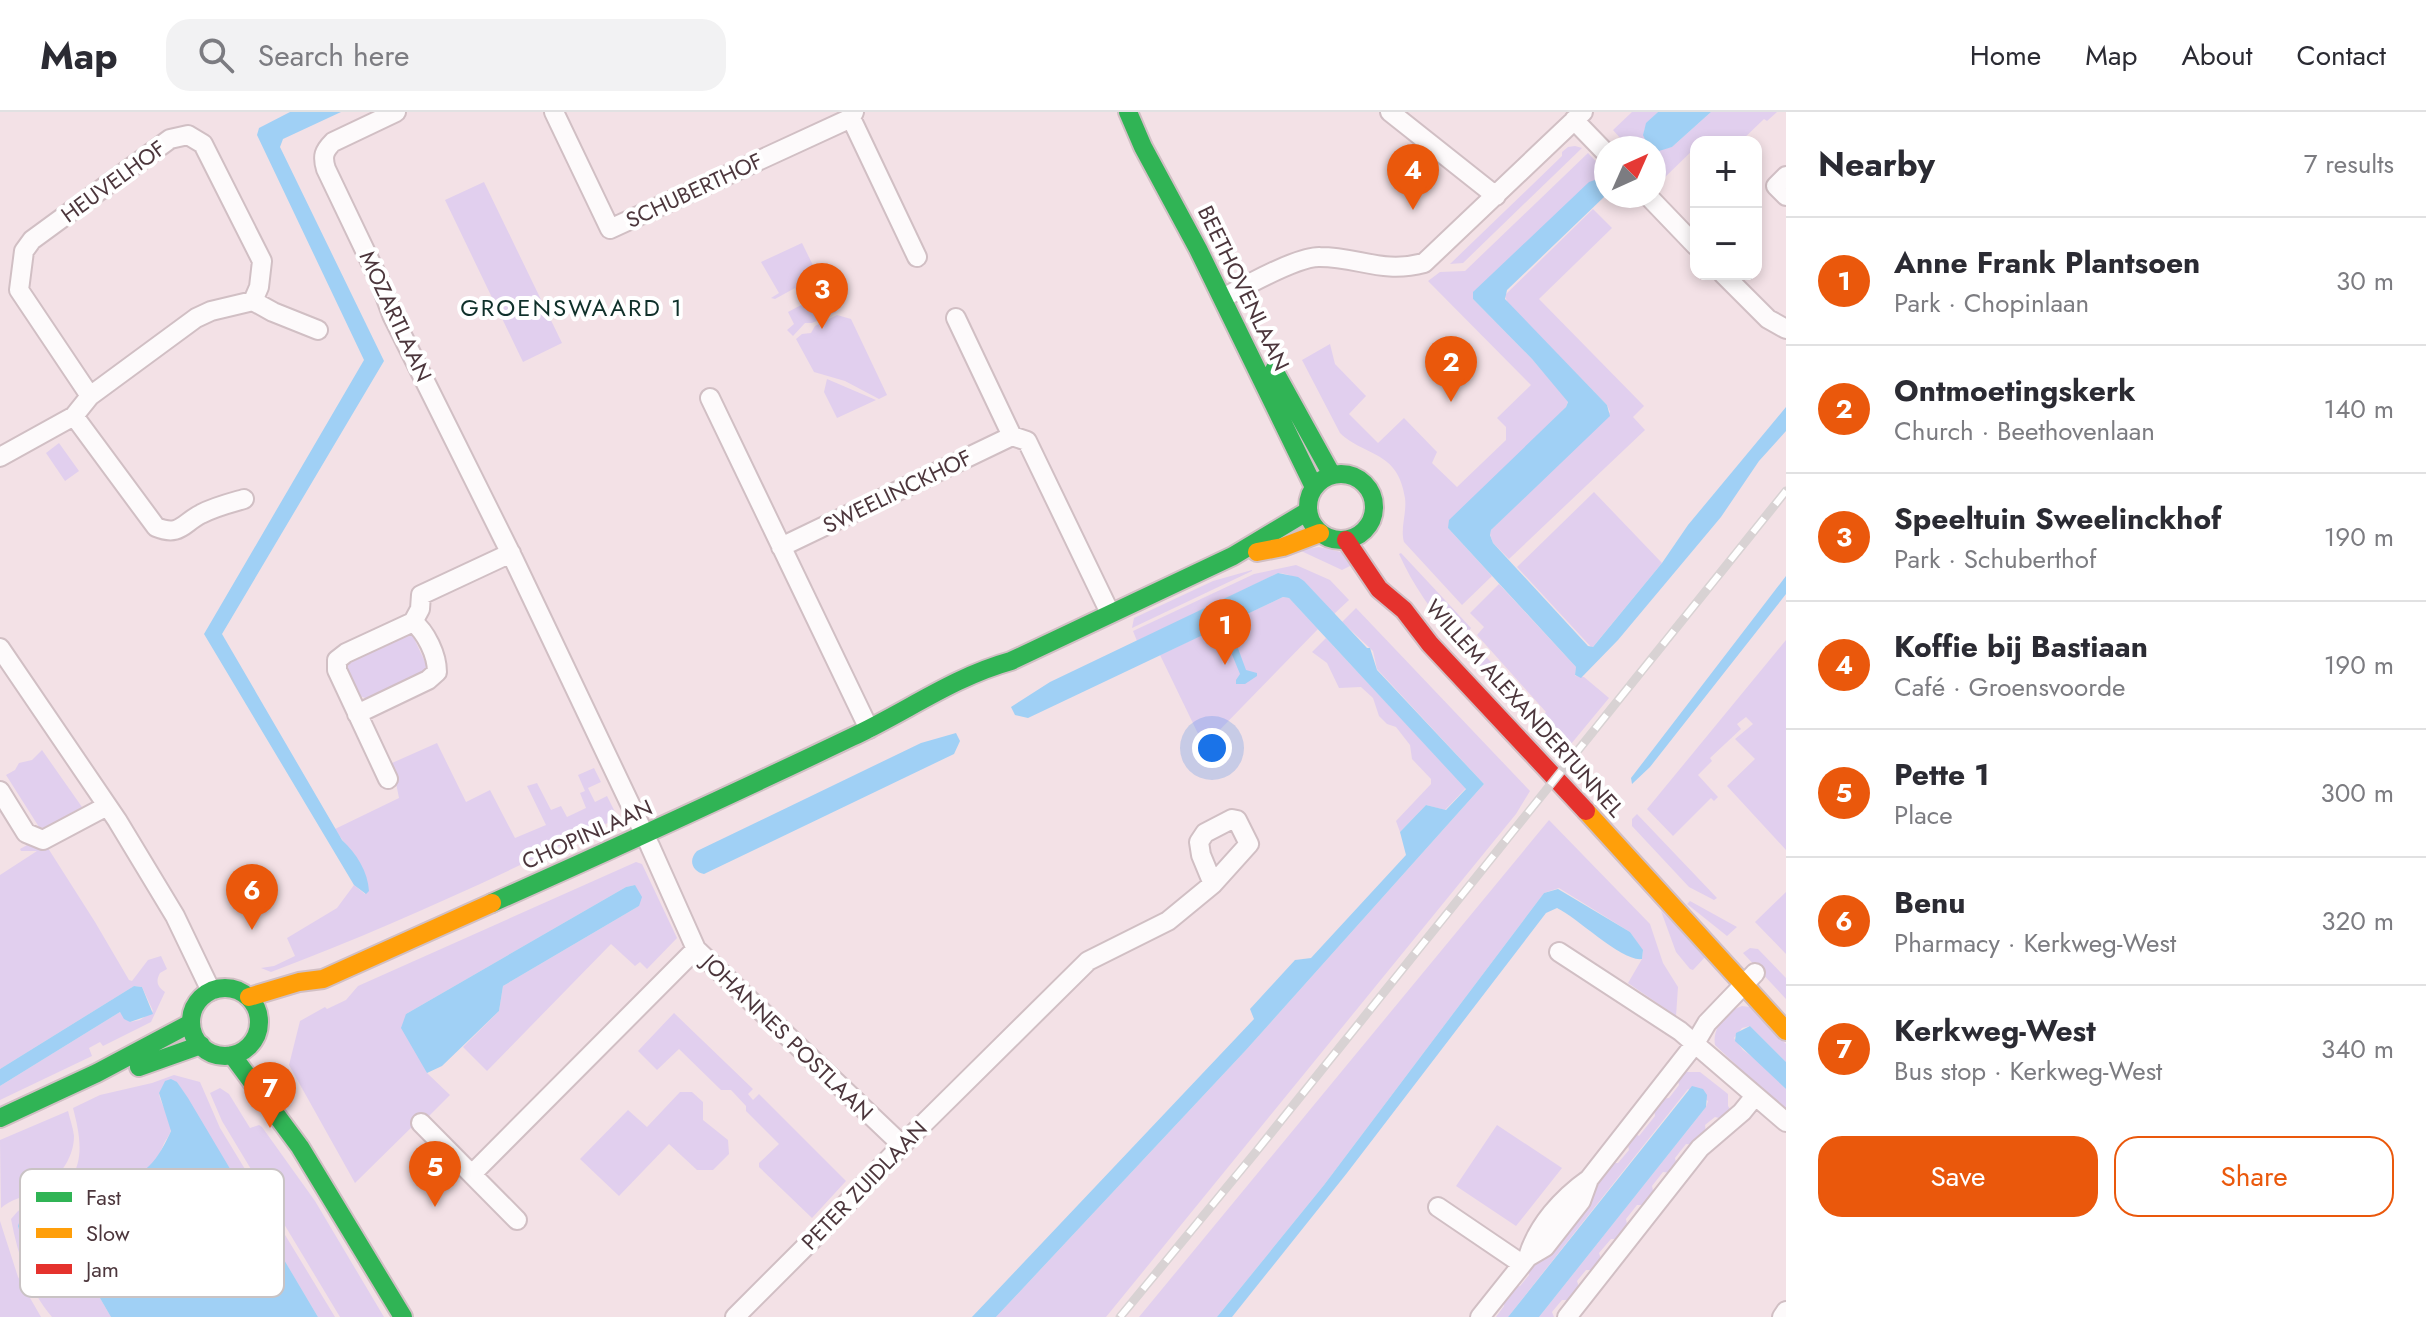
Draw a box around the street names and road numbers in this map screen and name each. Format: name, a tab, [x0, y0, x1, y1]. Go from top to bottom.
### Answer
street label: HEUVELHOF	[54, 132, 172, 230]
street label: SCHUBERTHOF	[620, 144, 768, 236]
street label: BEETHOVENLAAN	[1190, 200, 1298, 376]
street label: MOZARTLAAN	[352, 245, 440, 387]
street label: SWEELINCKHOF	[817, 441, 977, 541]
street label: WILLEM ALEXANDERTUNNEL	[1418, 592, 1632, 824]
street label: CHOPINLAAN	[517, 791, 657, 877]
street label: JOHANNES POSTLAAN	[693, 945, 881, 1127]
street label: PETER ZUIDLAAN	[794, 1113, 934, 1257]

